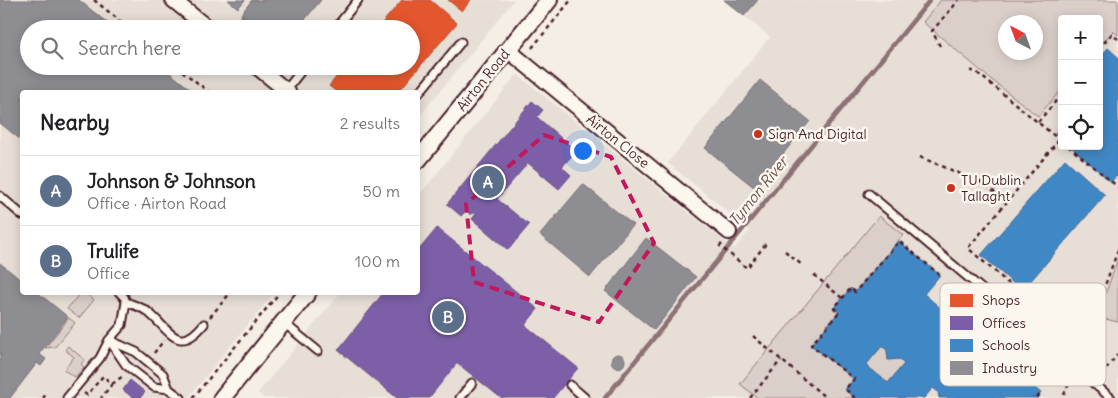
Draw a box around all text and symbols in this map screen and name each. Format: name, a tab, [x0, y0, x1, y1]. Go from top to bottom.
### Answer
north arrow	[998, 15, 1043, 60]
map controls	[1058, 15, 1103, 150]
button: +	[1058, 15, 1103, 60]
search box	[20, 20, 420, 75]
icon: search	[38, 34, 66, 62]
text: Search here	[78, 36, 181, 60]
street label: Airton Road	[452, 45, 514, 115]
button: −	[1058, 60, 1103, 105]
button: locate	[1058, 105, 1103, 150]
text: Nearby	[40, 109, 110, 136]
street label: Airton Close	[583, 110, 653, 172]
text: 2 results	[340, 113, 400, 133]
place label: Sign And Digital	[768, 125, 867, 143]
marker: Sign And Digital	[752, 128, 764, 140]
your location	[570, 138, 596, 164]
water label: Tymon River	[724, 151, 793, 229]
pin: A	[472, 163, 504, 201]
text: Johnson & Johnson	[87, 169, 256, 193]
place label: TU Dublin Tallaght	[961, 171, 1021, 205]
text: A	[51, 181, 61, 201]
text: 50 m	[362, 181, 400, 201]
marker: TU Dublin Tallaght	[945, 182, 957, 194]
text: Office · Airton Road	[87, 193, 226, 213]
text: Trulife	[87, 239, 139, 263]
text: B	[51, 251, 61, 271]
text: 100 m	[355, 251, 400, 271]
text: Office	[87, 263, 130, 283]
legend	[940, 283, 1106, 386]
text: Shops	[982, 291, 1020, 309]
pin: B	[432, 298, 464, 336]
text: Offices	[982, 314, 1026, 332]
text: Schools	[982, 336, 1030, 354]
text: Industry	[982, 359, 1037, 377]

